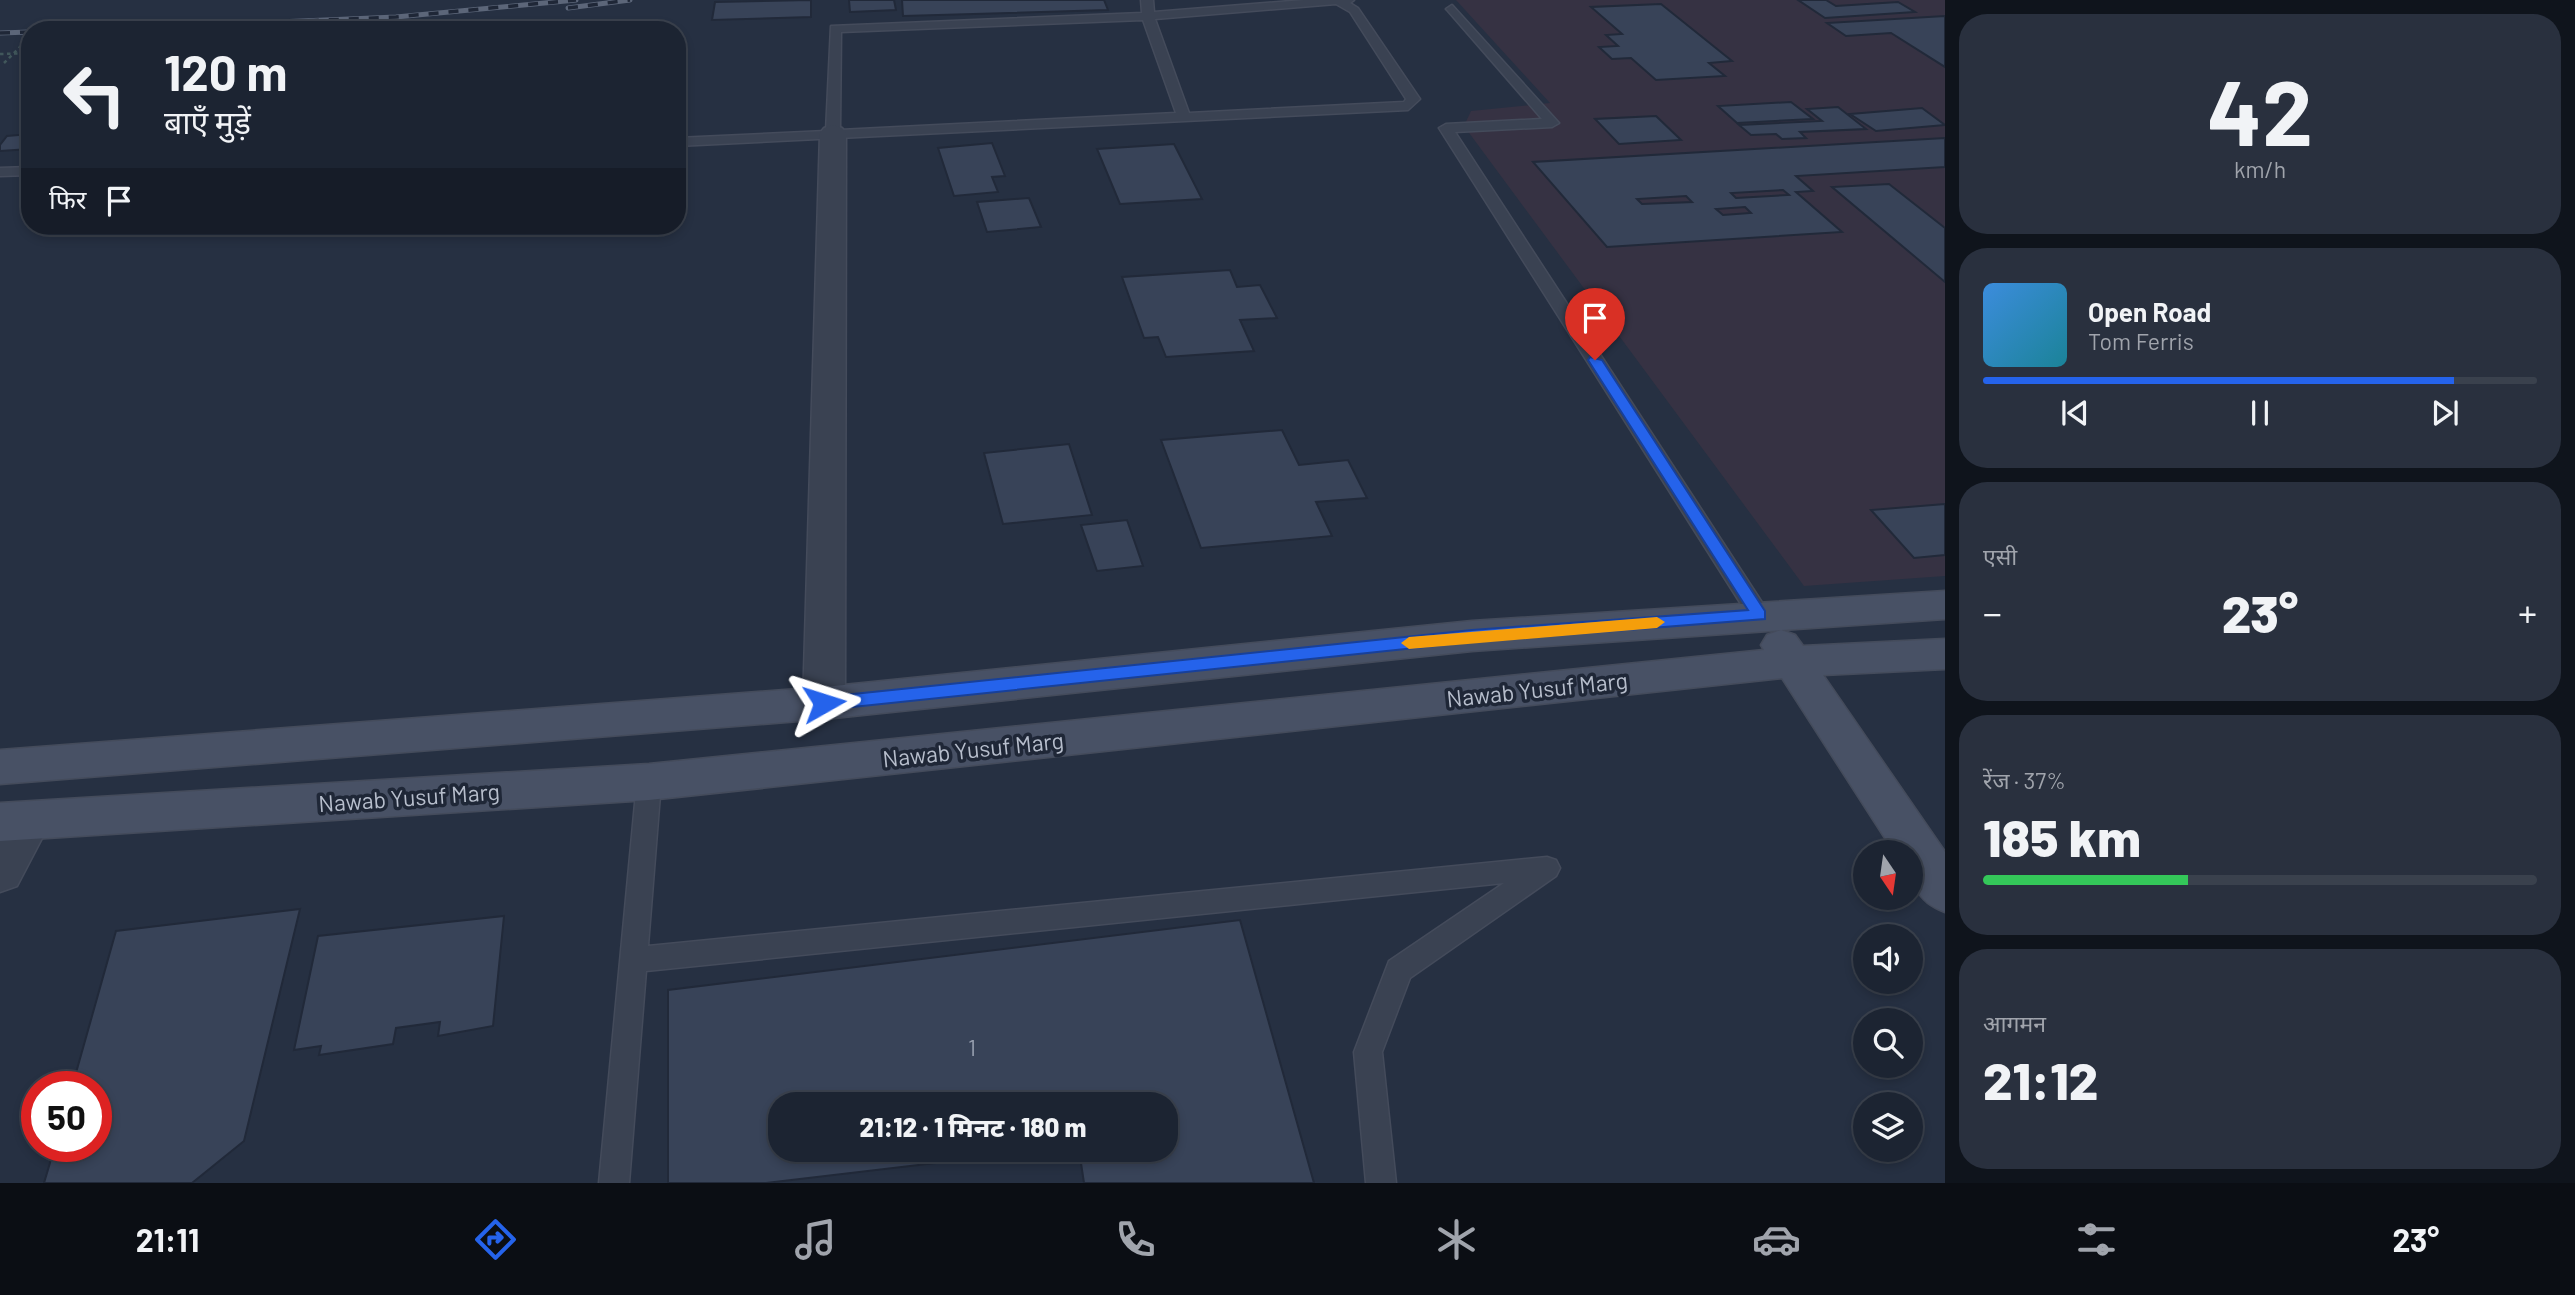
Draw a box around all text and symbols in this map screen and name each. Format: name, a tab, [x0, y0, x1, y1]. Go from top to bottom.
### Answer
text: 120 m	[164, 42, 287, 101]
icon: left	[49, 49, 140, 140]
text: 42	[2207, 55, 2313, 164]
text: बाएँ मुड़ें	[164, 102, 251, 140]
text: km/h	[2234, 155, 2286, 183]
icon: arrive	[100, 182, 138, 220]
text: फिर	[49, 183, 86, 214]
pin	[1565, 288, 1625, 360]
text: Open Road	[2088, 296, 2211, 327]
icon: arrive	[1576, 299, 1614, 337]
text: Tom Ferris	[2088, 327, 2194, 355]
icon: previous	[2056, 394, 2094, 432]
icon: pause	[2241, 394, 2279, 432]
icon: next	[2426, 394, 2464, 432]
text: एसी	[1983, 542, 2017, 570]
text: 23°	[2222, 581, 2298, 643]
text: −	[1983, 589, 2002, 635]
text: +	[2518, 589, 2537, 635]
position arrow	[787, 666, 861, 740]
street label: Nawab Yusuf Marg	[1445, 666, 1629, 712]
street label: Nawab Yusuf Marg	[881, 726, 1065, 772]
text: रेंज · 37%	[1983, 766, 2066, 794]
street label: Nawab Yusuf Marg	[317, 777, 501, 817]
text: 185 km	[1983, 805, 2141, 867]
north arrow	[1853, 840, 1923, 910]
map controls	[1853, 840, 1923, 1162]
button: sound	[1853, 924, 1923, 994]
button: search	[1853, 1008, 1923, 1078]
text: आगमन	[1983, 1009, 2046, 1037]
house number: 1	[968, 1033, 976, 1061]
text: 21:12	[1983, 1048, 2098, 1110]
speed limit sign: 50	[21, 1071, 112, 1162]
button: layers	[1853, 1092, 1923, 1162]
text: 21:12 · 1 मिनट · 180 m	[860, 1111, 1086, 1142]
icon: directions	[471, 1215, 520, 1264]
icon: music	[791, 1215, 840, 1264]
icon: phone	[1111, 1215, 1160, 1264]
icon: climate	[1432, 1215, 1481, 1264]
icon: car	[1752, 1215, 1801, 1264]
icon: filters	[2072, 1215, 2121, 1264]
text: 21:11	[136, 1220, 199, 1258]
text: 23°	[2392, 1220, 2439, 1258]

